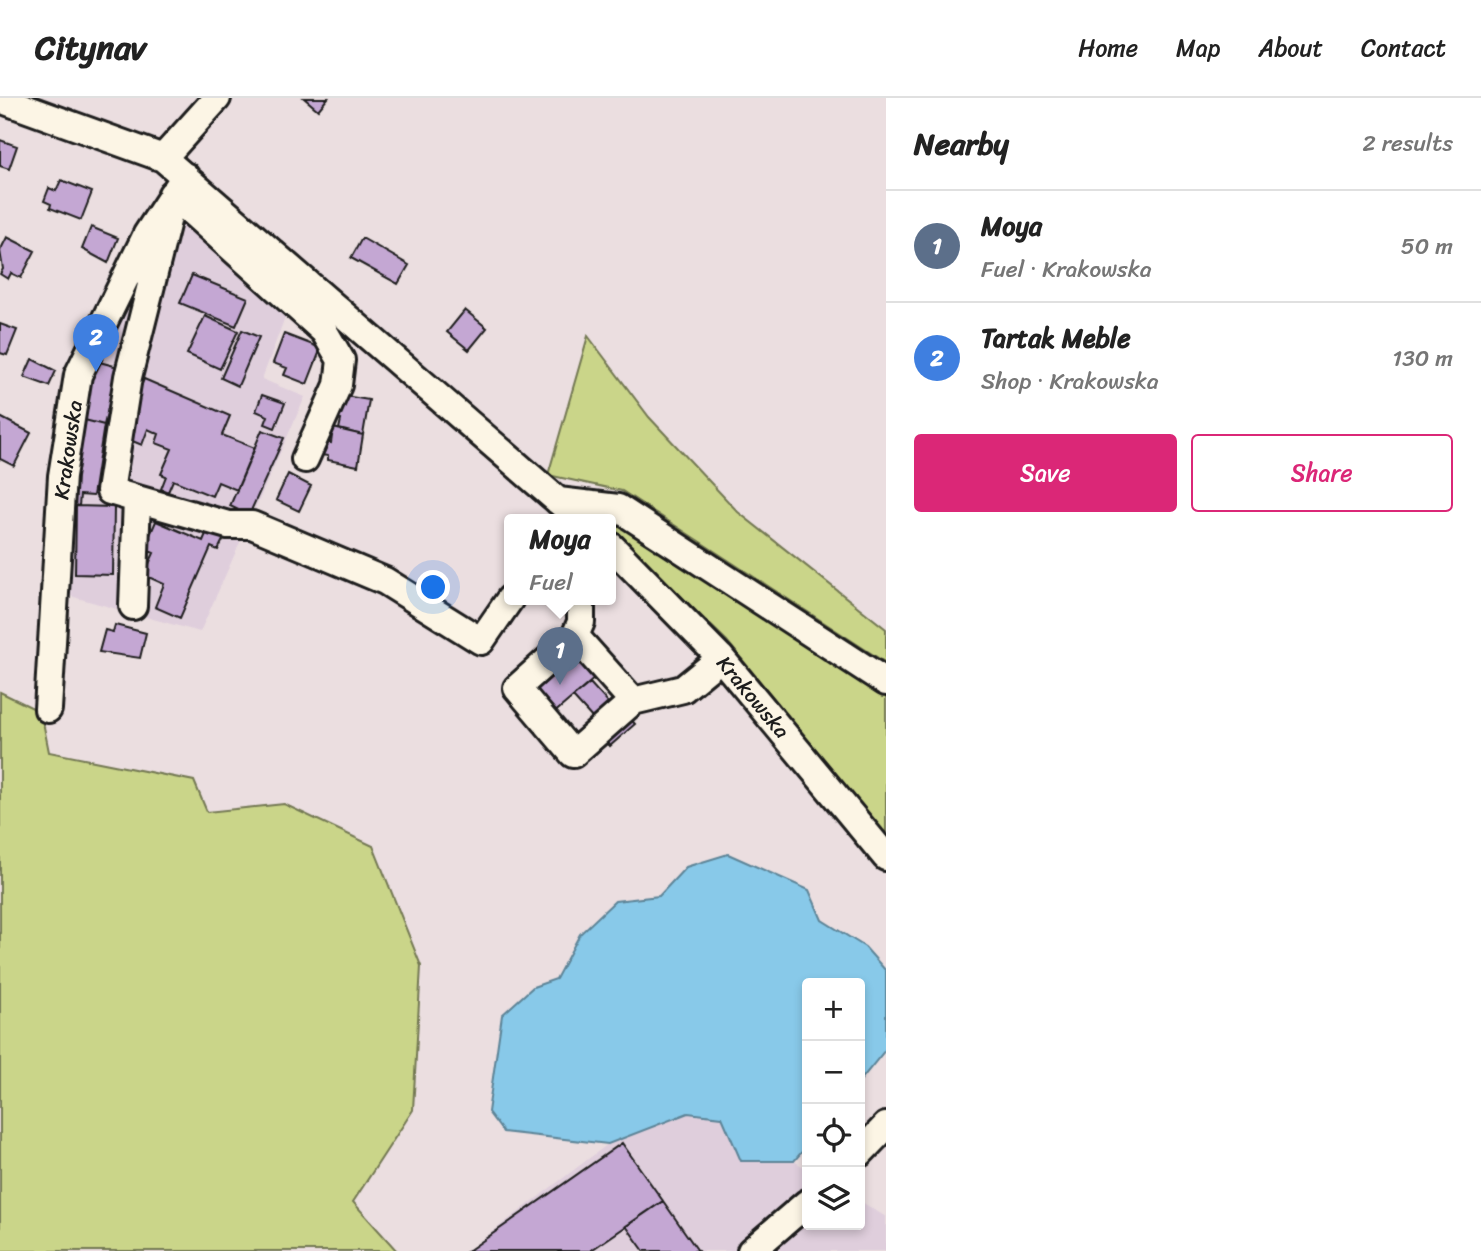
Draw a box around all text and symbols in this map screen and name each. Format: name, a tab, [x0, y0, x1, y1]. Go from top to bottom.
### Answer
text: Citynav	[35, 19, 146, 77]
text: Home	[1078, 27, 1138, 69]
text: Map	[1176, 27, 1220, 69]
text: About	[1258, 27, 1323, 69]
text: Contact	[1361, 27, 1446, 69]
text: Nearby	[914, 117, 1009, 171]
text: 2 results	[1362, 123, 1453, 164]
text: Moya	[981, 203, 1042, 249]
text: 1	[932, 226, 942, 267]
text: 50 m	[1401, 226, 1453, 267]
text: Fuel · Krakowska	[981, 249, 1151, 290]
pin: 2	[73, 314, 119, 372]
text: Tartak Meble	[981, 315, 1131, 361]
text: 2	[930, 338, 944, 379]
text: 130 m	[1392, 338, 1453, 379]
text: Shop · Krakowska	[981, 361, 1159, 402]
street label: Krakowska	[42, 398, 94, 502]
button: Save	[914, 434, 1177, 512]
button: Share	[1191, 434, 1453, 512]
popup	[504, 514, 616, 605]
text: Moya	[530, 516, 590, 562]
text: Fuel	[530, 562, 573, 603]
your location	[416, 570, 450, 604]
pin: 1	[537, 627, 583, 685]
street label: Krakowska	[706, 647, 800, 748]
map controls	[802, 978, 865, 1230]
button: +	[802, 978, 865, 1041]
button: −	[802, 1041, 865, 1104]
button: locate	[802, 1104, 865, 1167]
button: layers	[802, 1167, 865, 1230]

